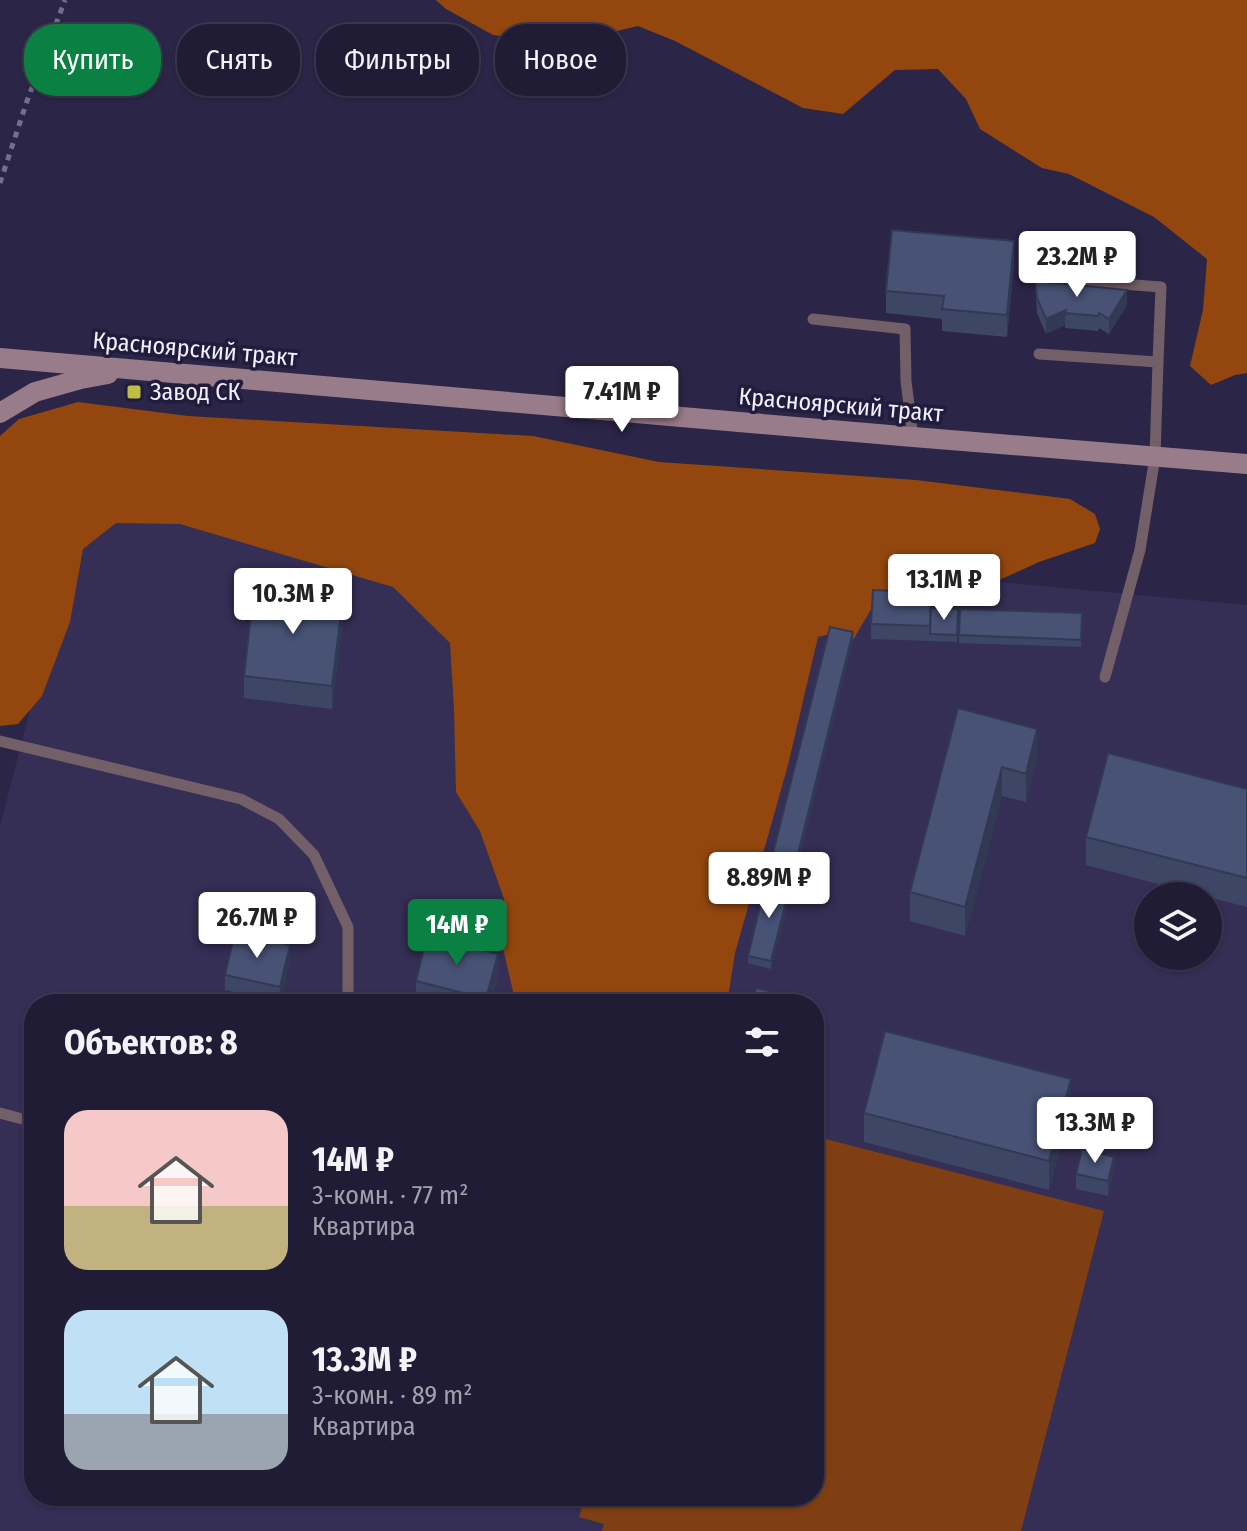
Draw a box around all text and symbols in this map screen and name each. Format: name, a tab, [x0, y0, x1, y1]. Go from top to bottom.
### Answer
chip: Купить	[24, 24, 161, 96]
chip: Снять	[177, 24, 300, 96]
chip: Фильтры	[316, 24, 479, 96]
chip: Новое	[495, 24, 626, 96]
pin: 23.2M ₽	[1003, 231, 1151, 299]
text: 23.2M ₽	[1037, 241, 1117, 272]
street label: Красноярский тракт	[92, 326, 299, 372]
pin: 7.41M ₽	[548, 366, 696, 434]
text: 7.41M ₽	[583, 376, 661, 407]
place label: Завод СК	[150, 378, 240, 406]
street label: Красноярский тракт	[738, 382, 945, 428]
marker: Завод СК	[125, 383, 143, 401]
pin: 13.1M ₽	[870, 554, 1018, 622]
text: 13.1M ₽	[906, 564, 982, 595]
pin: 10.3M ₽	[219, 568, 367, 636]
text: 10.3M ₽	[252, 578, 334, 609]
pin: 8.89M ₽	[695, 852, 843, 920]
text: 8.89M ₽	[727, 862, 811, 893]
map controls	[1134, 882, 1222, 970]
button: layers	[1134, 882, 1222, 970]
pin: 26.7M ₽	[183, 892, 331, 960]
pin: 14M ₽	[401, 899, 513, 967]
text: 26.7M ₽	[217, 902, 297, 933]
text: 14M ₽	[426, 909, 488, 940]
icon: filters	[740, 1020, 784, 1064]
text: Объектов: 8	[64, 1022, 238, 1063]
pin: 13.3M ₽	[1021, 1097, 1169, 1165]
text: 13.3M ₽	[1055, 1107, 1135, 1138]
text: 14M ₽	[312, 1139, 394, 1180]
icon: home	[128, 1142, 224, 1238]
text: 3-комн. · 77 m²	[312, 1180, 468, 1211]
text: Квартира	[312, 1211, 416, 1242]
text: 13.3M ₽	[312, 1339, 417, 1380]
icon: home	[128, 1342, 224, 1438]
text: 3-комн. · 89 m²	[312, 1380, 473, 1411]
text: Квартира	[312, 1411, 416, 1442]

